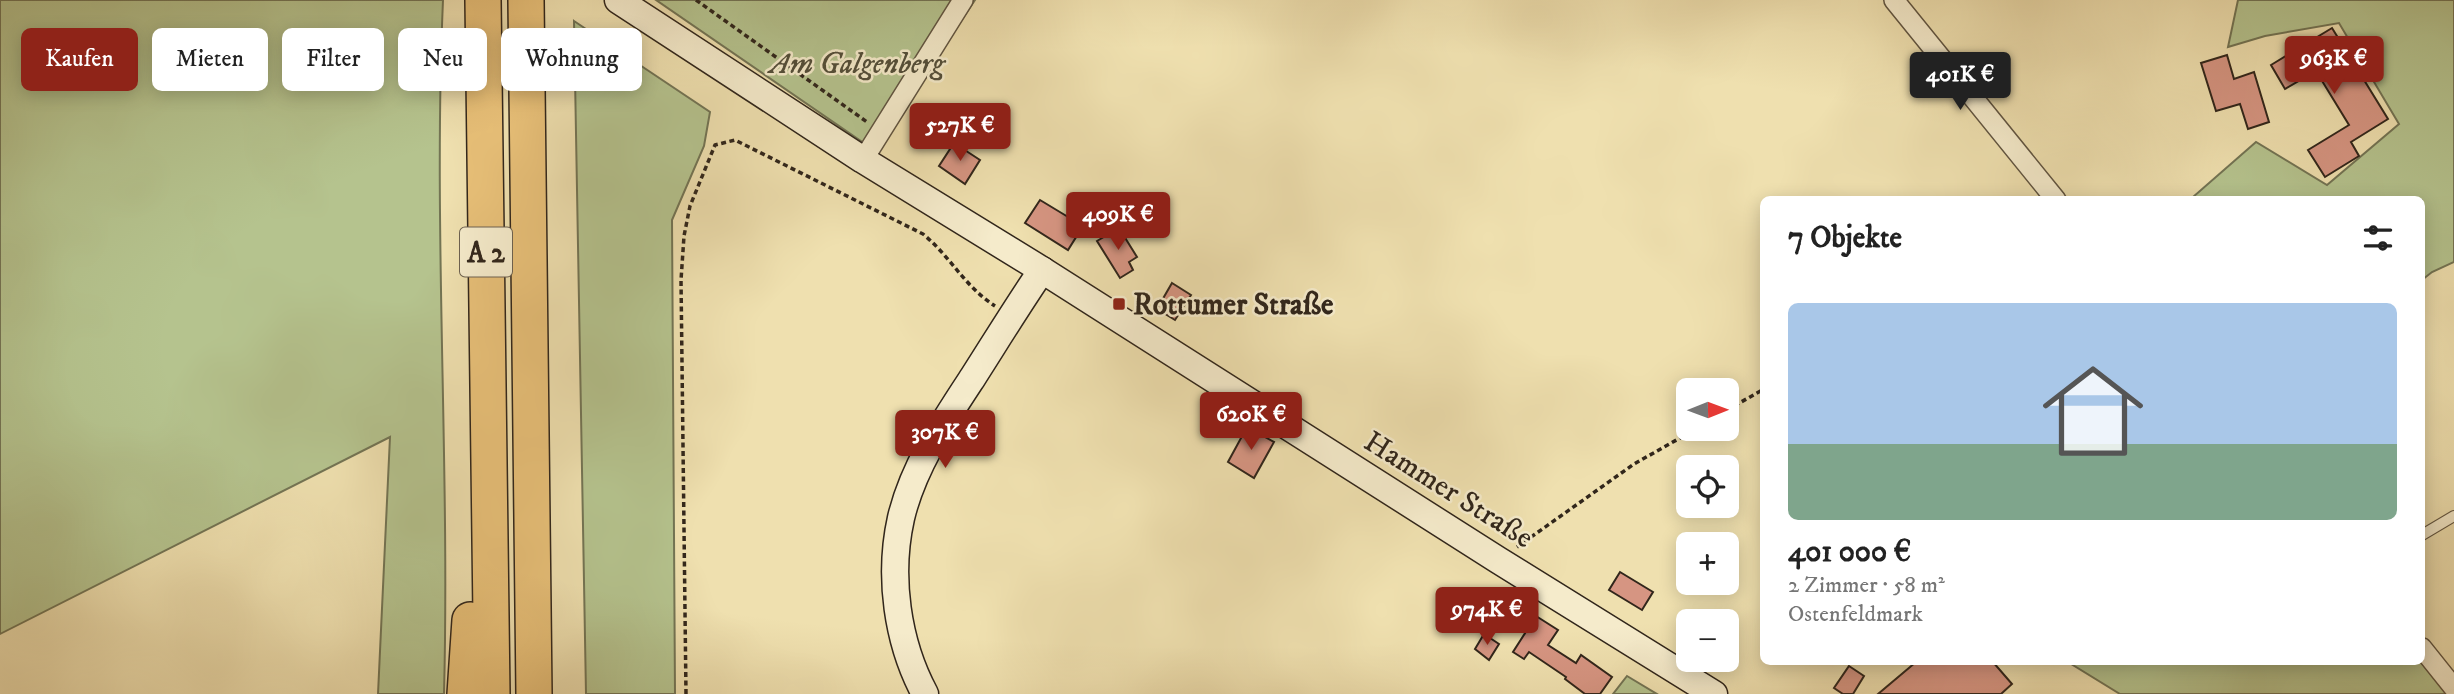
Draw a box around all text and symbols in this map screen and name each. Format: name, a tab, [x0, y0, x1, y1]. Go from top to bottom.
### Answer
chip: Kaufen	[21, 28, 138, 91]
chip: Mieten	[152, 28, 268, 91]
chip: Filter	[282, 28, 384, 91]
chip: Neu	[398, 28, 487, 91]
chip: Wohnung	[501, 28, 642, 91]
pin: 963K €	[2277, 36, 2391, 96]
text: 963K €	[2301, 44, 2367, 73]
park label: Am Galgenberg	[767, 46, 947, 83]
pin: 401K €	[1903, 52, 2017, 112]
text: 401K €	[1926, 60, 1994, 89]
pin: 527K €	[903, 104, 1017, 163]
text: 527K €	[926, 111, 994, 140]
pin: 409K €	[1061, 192, 1175, 252]
text: 409K €	[1082, 200, 1154, 229]
icon: filters	[2359, 219, 2397, 257]
text: 7 Objekte	[1788, 220, 1902, 257]
road number: A 2	[460, 228, 512, 276]
place label: Rottumer Straße	[1133, 287, 1334, 324]
marker: Rottumer Straße	[1111, 296, 1127, 312]
icon: home	[2030, 348, 2156, 474]
north arrow	[1676, 378, 1740, 441]
map controls	[1676, 378, 1739, 672]
pin: 620K €	[1194, 392, 1308, 452]
text: 620K €	[1216, 400, 1286, 429]
pin: 307K €	[888, 410, 1002, 470]
text: 307K €	[911, 418, 979, 447]
street label: Hammer Straße	[1357, 424, 1540, 557]
button: locate	[1676, 455, 1739, 518]
button: +	[1676, 532, 1739, 595]
text: 401 000 €	[1788, 534, 1911, 571]
text: 2 Zimmer · 58 m²	[1788, 571, 1945, 600]
pin: 974K €	[1430, 588, 1544, 647]
text: 974K €	[1451, 595, 1523, 624]
text: Ostenfeldmark	[1788, 600, 1923, 629]
button: −	[1676, 609, 1739, 672]

